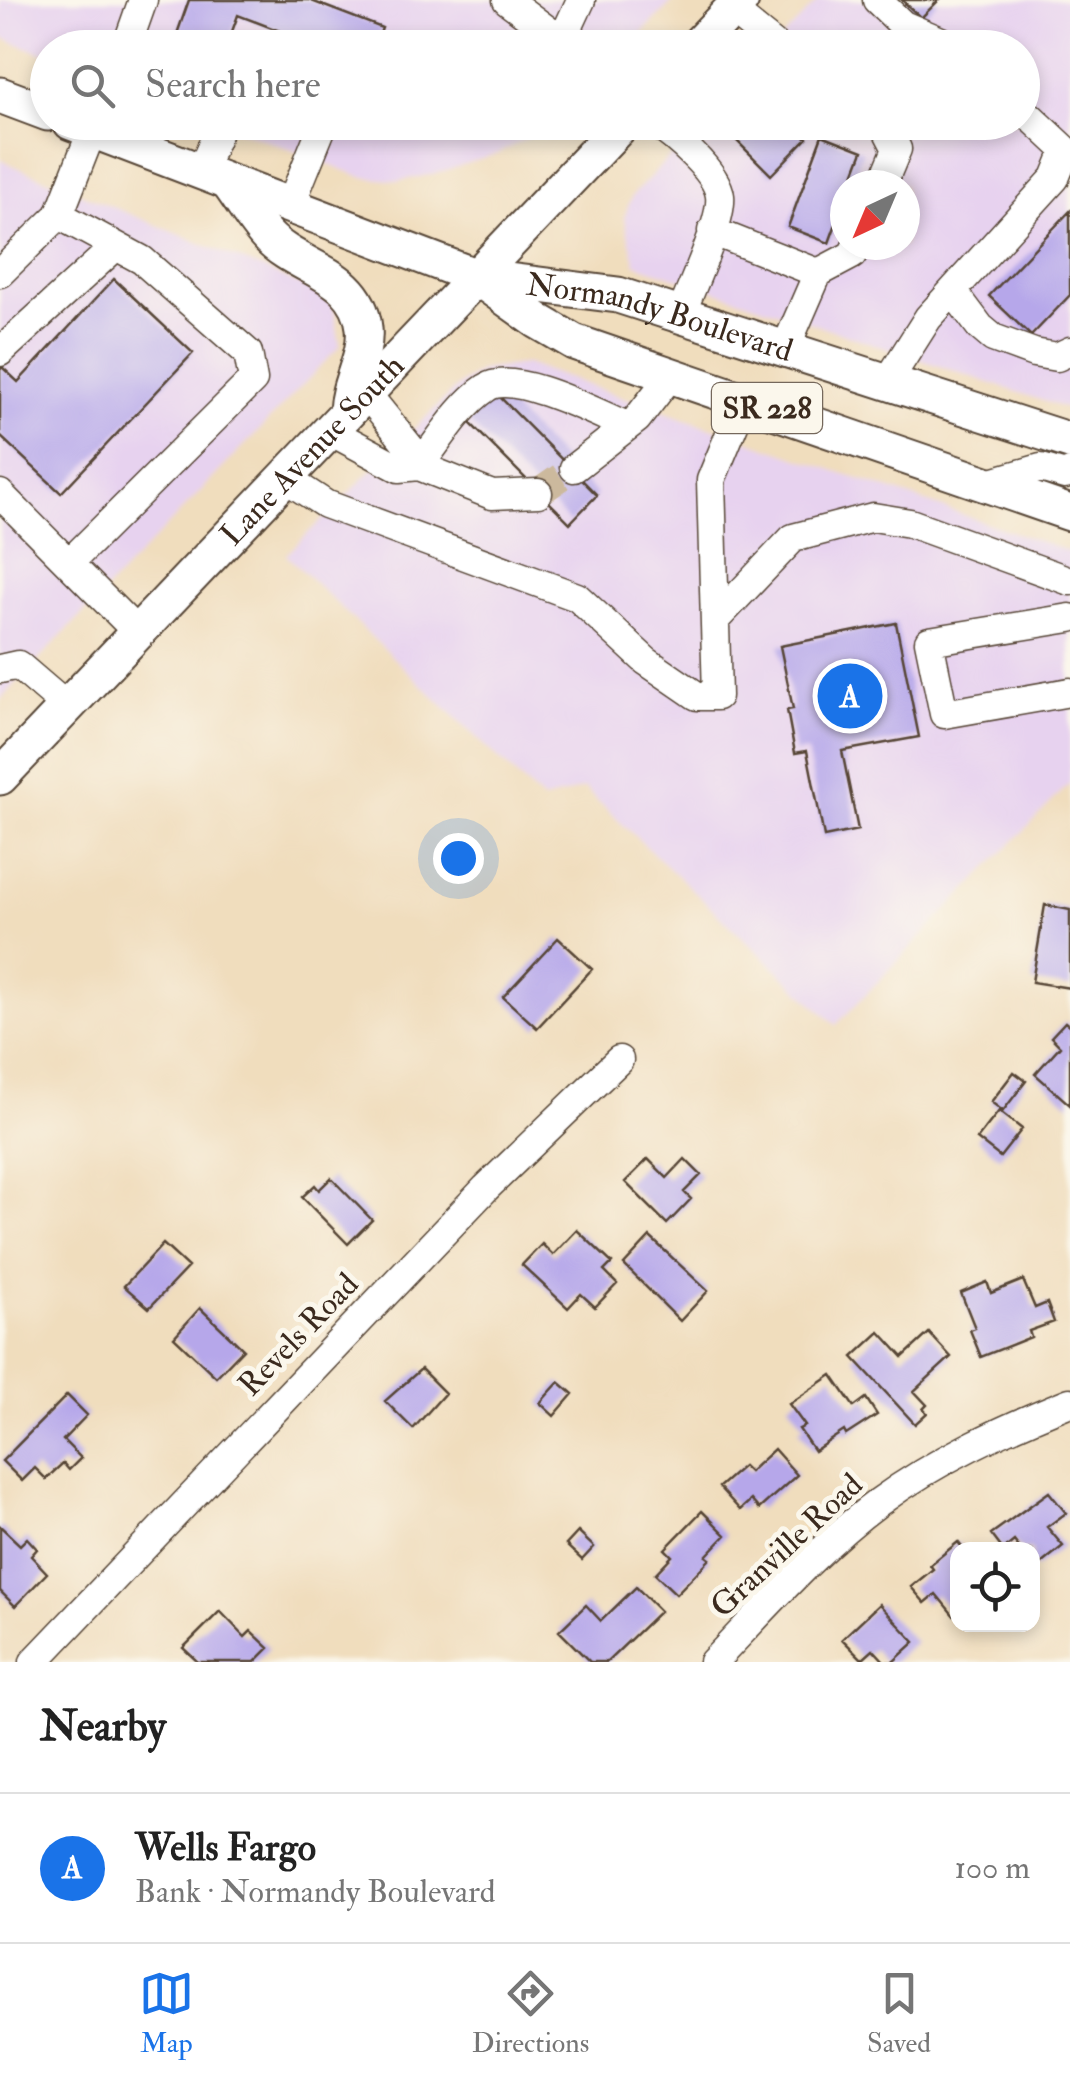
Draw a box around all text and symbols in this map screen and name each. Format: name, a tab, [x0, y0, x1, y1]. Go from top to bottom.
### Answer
search box	[30, 30, 1040, 140]
icon: search	[65, 58, 120, 113]
text: Search here	[145, 61, 321, 109]
north arrow	[830, 170, 920, 260]
street label: Normandy Boulevard	[524, 264, 798, 371]
street label: Lane Avenue South	[212, 346, 413, 554]
road number: SR 228	[712, 383, 822, 433]
pin: A	[818, 658, 882, 734]
your location	[433, 833, 484, 884]
street label: Revels Road	[230, 1265, 367, 1405]
street label: Granville Road	[702, 1465, 871, 1626]
map controls	[950, 1542, 1040, 1632]
button: locate	[950, 1542, 1040, 1632]
text: Nearby	[40, 1701, 166, 1753]
text: Wells Fargo	[135, 1824, 316, 1872]
text: A	[62, 1848, 83, 1888]
text: 100 m	[954, 1848, 1030, 1888]
text: Bank · Normandy Boulevard	[135, 1872, 496, 1912]
tab: Map	[139, 1966, 194, 2061]
tab: Directions	[472, 1966, 589, 2061]
tab: Saved	[867, 1966, 931, 2061]

